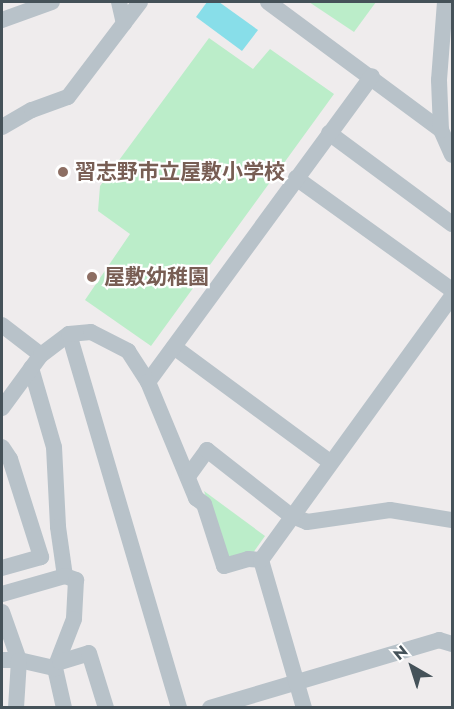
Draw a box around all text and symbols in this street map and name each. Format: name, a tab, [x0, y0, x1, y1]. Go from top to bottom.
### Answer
place label: 習志野市立屋敷小学校	[75, 159, 285, 185]
marker: 習志野市立屋敷小学校	[56, 165, 70, 179]
place label: 屋敷幼稚園	[104, 264, 209, 290]
marker: 屋敷幼稚園	[85, 270, 99, 284]
north arrow	[382, 637, 442, 697]
text: N	[388, 640, 413, 666]

